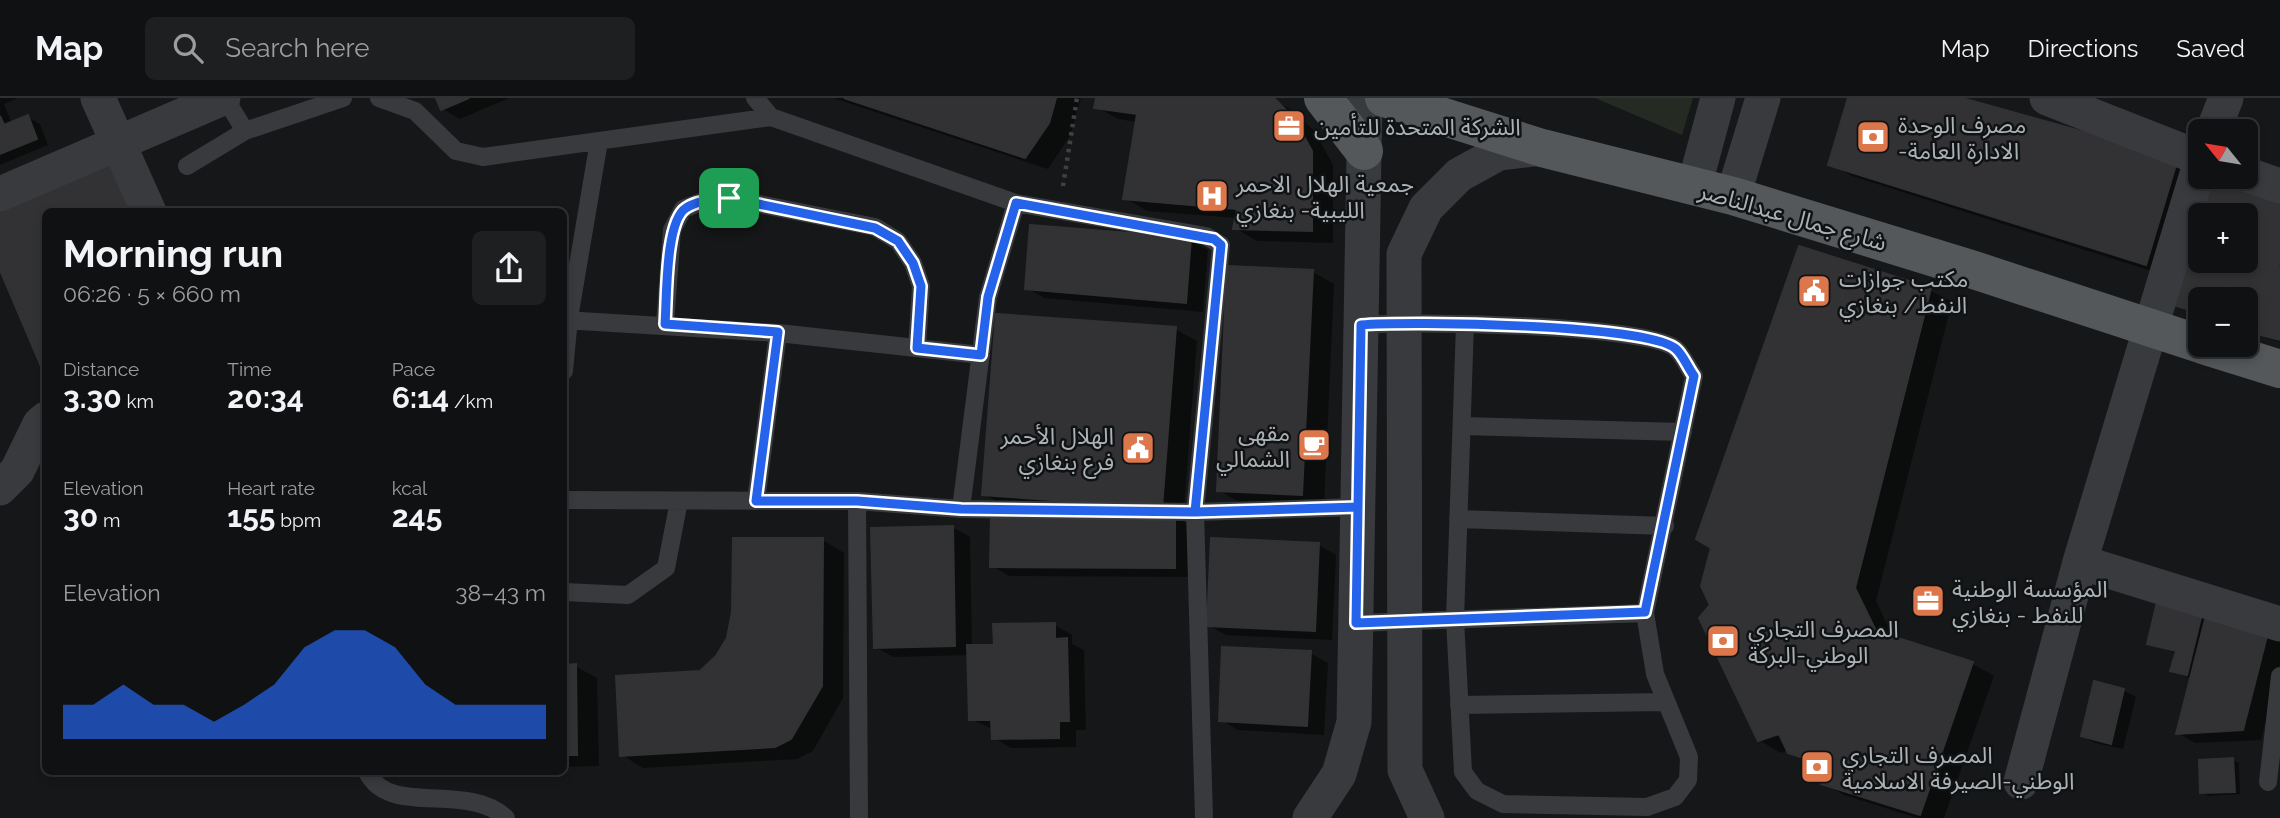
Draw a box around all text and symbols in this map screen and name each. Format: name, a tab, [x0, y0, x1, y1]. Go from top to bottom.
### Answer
search box	[145, 17, 635, 80]
text: Map	[35, 29, 103, 68]
icon: search	[169, 29, 207, 67]
text: Search here	[225, 33, 370, 63]
text: Map	[1941, 34, 1990, 63]
text: Directions	[2028, 34, 2138, 63]
text: Saved	[2176, 34, 2245, 63]
office icon: الشركة المتحدة للتأمين	[1270, 107, 1308, 145]
place label: مصرف الوحدة -الادارة العامة	[1898, 111, 2026, 165]
place label: الشركة المتحدة للتأمين	[1314, 113, 1521, 141]
bank icon: مصرف الوحدة -الادارة العامة	[1854, 118, 1892, 156]
north arrow	[2188, 119, 2258, 189]
map controls	[2188, 119, 2258, 357]
pin	[699, 168, 759, 228]
place label: جمعية الهلال الاحمر الليبية- بنغازي	[1235, 170, 1414, 227]
street label: شارع جمال عبدالناصر	[1694, 176, 1890, 260]
hospital icon: جمعية الهلال الاحمر الليبية- بنغازي	[1193, 177, 1231, 215]
icon: arrive	[710, 179, 748, 217]
button: +	[2188, 203, 2258, 273]
text: Morning run	[63, 231, 283, 276]
button: share	[472, 231, 546, 305]
place label: مكتب جوازات النفط/ بنغازي	[1839, 265, 1968, 322]
public building icon: مكتب جوازات النفط/ بنغازي	[1795, 272, 1833, 310]
text: 06:26 · 5 × 660 m	[63, 280, 241, 307]
button: −	[2188, 287, 2258, 357]
text: Distance	[63, 358, 139, 380]
text: Time	[227, 358, 272, 380]
text: Pace	[392, 358, 435, 380]
text: 3.30	[63, 380, 122, 415]
text: 20:34	[227, 380, 304, 415]
text: 6:14	[392, 380, 449, 415]
text: km	[122, 390, 154, 412]
text: /km	[449, 390, 493, 412]
place label: مقهى الشمالي	[1216, 419, 1290, 476]
place label: الهلال الأحمر فرع بنغازي	[999, 422, 1114, 479]
cafe icon: مقهى الشمالي	[1295, 426, 1333, 464]
public building icon: الهلال الأحمر فرع بنغازي	[1119, 429, 1157, 467]
text: Elevation	[63, 477, 144, 499]
text: Heart rate	[227, 477, 315, 499]
text: kcal	[392, 477, 427, 499]
text: 30	[63, 499, 98, 534]
text: 155	[227, 499, 275, 534]
text: 245	[392, 499, 442, 534]
text: m	[98, 509, 120, 531]
text: bpm	[275, 509, 321, 531]
place label: المؤسسة الوطنية للنفط - بنغازي	[1952, 575, 2108, 632]
text: Elevation	[63, 579, 161, 606]
text: 38–43 m	[455, 579, 546, 606]
office icon: المؤسسة الوطنية للنفط - بنغازي	[1909, 582, 1947, 620]
place label: المصرف التجاري الوطني-البركة	[1748, 615, 1899, 672]
bank icon: المصرف التجاري الوطني-البركة	[1704, 622, 1742, 660]
place label: المصرف التجاري الوطني-الصيرفة الاسلامية	[1842, 741, 2075, 798]
bank icon: المصرف التجاري الوطني-الصيرفة الاسلامية	[1798, 748, 1836, 786]

